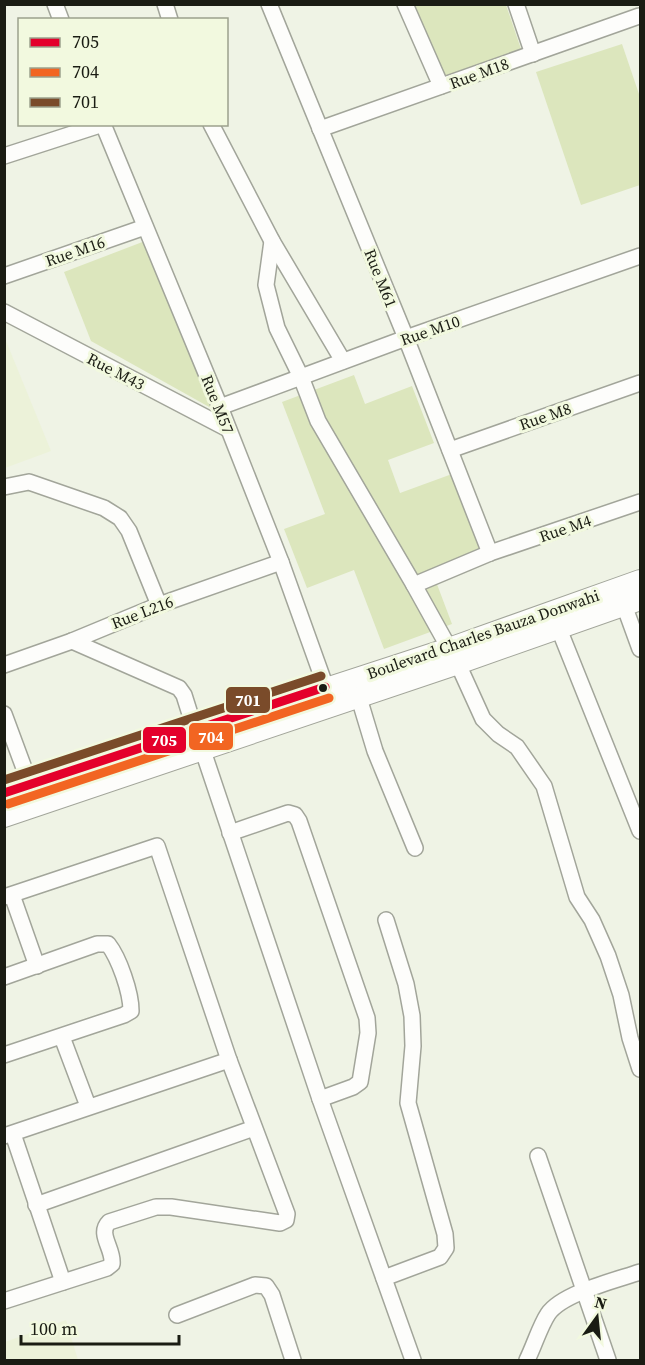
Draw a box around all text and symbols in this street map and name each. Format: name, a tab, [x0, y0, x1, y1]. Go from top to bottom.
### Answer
legend	[18, 18, 228, 126]
text: 705	[72, 29, 99, 54]
street label: Rue M18	[446, 52, 512, 94]
text: 704	[72, 59, 99, 84]
text: 701	[72, 89, 99, 114]
street label: Rue M16	[42, 231, 108, 271]
street label: Rue M61	[359, 245, 403, 311]
street label: Rue M10	[397, 310, 463, 350]
street label: Rue M43	[84, 347, 148, 395]
street label: Rue M57	[196, 371, 240, 437]
street label: Rue M8	[516, 397, 574, 435]
street label: Rue M4	[536, 509, 594, 547]
street label: Boulevard Charles Bauza Donwahi	[364, 584, 602, 684]
street label: Rue L216	[108, 590, 176, 634]
unlabelled marker	[317, 682, 329, 694]
line badge: 701	[225, 686, 271, 714]
text: 701	[235, 689, 261, 711]
line badge: 704	[188, 722, 234, 751]
line badge: 705	[142, 726, 187, 754]
text: 704	[198, 726, 224, 748]
text: 705	[151, 729, 177, 751]
north arrow	[567, 1287, 627, 1347]
text: N	[592, 1290, 610, 1315]
scale bar	[21, 1308, 178, 1346]
text: 100 m	[30, 1316, 77, 1341]

